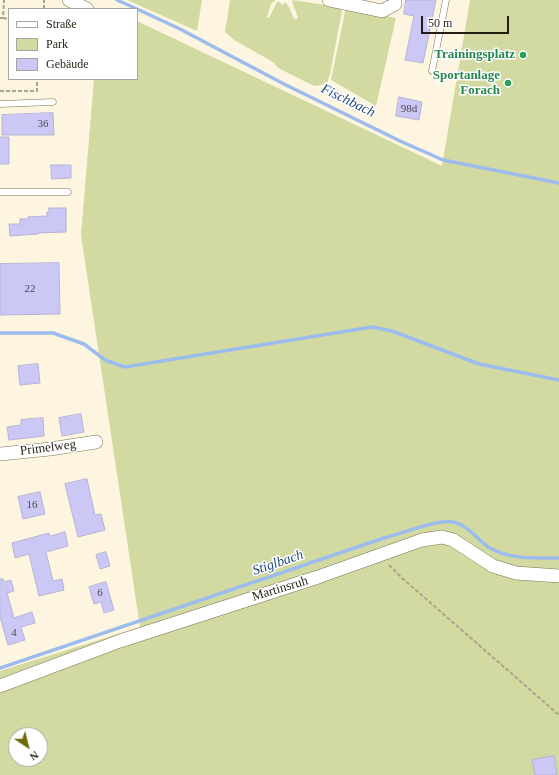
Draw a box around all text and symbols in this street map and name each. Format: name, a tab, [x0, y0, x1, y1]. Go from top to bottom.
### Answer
legend	[8, 8, 138, 80]
scale bar	[423, 8, 511, 34]
text: 50 m	[428, 16, 452, 30]
text: Straße	[46, 17, 77, 31]
text: Park	[46, 37, 68, 51]
place label: Trainingsplatz	[434, 47, 515, 63]
marker: Trainingsplatz	[518, 50, 528, 60]
text: Gebäude	[46, 57, 89, 71]
place label: Sportanlage Forach	[433, 68, 500, 99]
marker: Sportanlage Forach	[503, 78, 513, 88]
water label: Fischbach	[318, 81, 378, 121]
house number: 98d	[401, 102, 417, 116]
house number: 36	[38, 117, 48, 131]
house number: 22	[24, 282, 36, 296]
street label: Primelweg	[19, 437, 77, 459]
house number: 16	[26, 498, 38, 512]
water label: Stiglbach	[250, 546, 306, 580]
street label: Martinsruh	[250, 573, 310, 605]
house number: 6	[97, 586, 103, 600]
house number: 4	[11, 626, 17, 640]
north arrow	[8, 727, 48, 767]
text: N	[28, 749, 41, 763]

